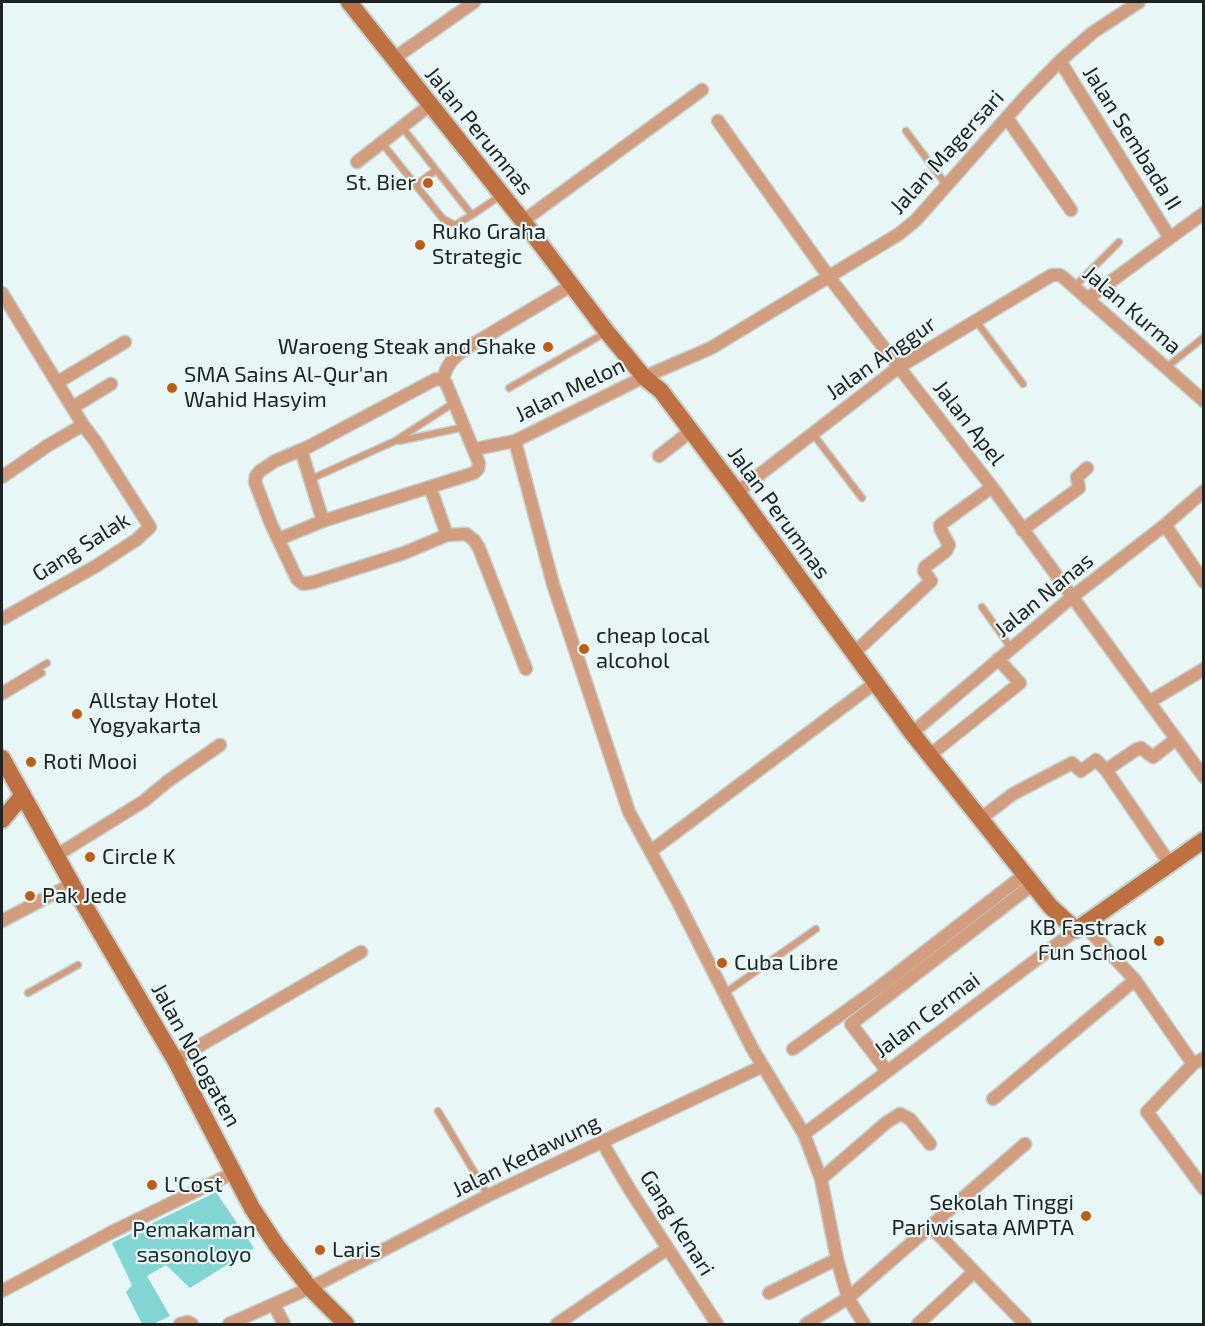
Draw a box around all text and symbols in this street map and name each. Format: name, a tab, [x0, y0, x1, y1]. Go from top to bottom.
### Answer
street label: Jalan Sembada II	[1077, 61, 1187, 215]
street label: Jalan Perumnas	[419, 62, 539, 200]
street label: Jalan Magersari	[884, 85, 1010, 219]
place label: St. Bier	[346, 170, 416, 196]
marker: St. Bier	[421, 176, 435, 190]
place label: Ruko Graha Strategic	[432, 219, 546, 270]
marker: Ruko Graha Strategic	[413, 238, 427, 252]
street label: Jalan Kurma	[1077, 260, 1187, 360]
street label: Jalan Anggur	[821, 310, 941, 406]
place label: Waroeng Steak and Shake	[278, 334, 536, 360]
marker: Waroeng Steak and Shake	[541, 340, 555, 354]
street label: Jalan Melon	[511, 352, 629, 428]
place label: SMA Sains Al-Qur'an Wahid Hasyim	[184, 362, 388, 414]
street label: Jalan Apel	[928, 375, 1010, 471]
marker: SMA Sains Al-Qur'an Wahid Hasyim	[165, 381, 179, 395]
street label: Jalan Perumnas	[722, 442, 836, 584]
street label: Gang Salak	[27, 507, 135, 587]
street label: Jalan Nanas	[989, 547, 1099, 643]
place label: cheap local alcohol	[596, 623, 709, 674]
marker: cheap local alcohol	[577, 642, 591, 656]
place label: Allstay Hotel Yogyakarta	[89, 688, 218, 740]
marker: Allstay Hotel Yogyakarta	[70, 707, 84, 721]
place label: Roti Mooi	[43, 749, 137, 775]
marker: Roti Mooi	[24, 755, 38, 769]
place label: Circle K	[102, 844, 176, 870]
marker: Circle K	[83, 850, 97, 864]
place label: Pak Jede	[42, 883, 127, 909]
marker: Pak Jede	[23, 889, 37, 903]
place label: KB Fastrack Fun School	[1030, 915, 1147, 966]
marker: KB Fastrack Fun School	[1152, 934, 1166, 948]
place label: Cuba Libre	[734, 950, 838, 976]
marker: Cuba Libre	[715, 956, 729, 970]
street label: Jalan Cermai	[869, 967, 985, 1063]
street label: Jalan Nologaten	[146, 979, 246, 1131]
street label: Jalan Kedawung	[448, 1109, 604, 1203]
street label: Gang Kenari	[634, 1165, 720, 1281]
place label: L'Cost	[164, 1172, 223, 1198]
marker: L'Cost	[145, 1178, 159, 1192]
place label: Sekolah Tinggi Pariwisata AMPTA	[891, 1190, 1074, 1242]
marker: Sekolah Tinggi Pariwisata AMPTA	[1079, 1209, 1093, 1223]
park label: Pemakaman sasonoloyo	[132, 1217, 256, 1268]
place label: Laris	[332, 1237, 381, 1263]
marker: Laris	[313, 1243, 327, 1257]

